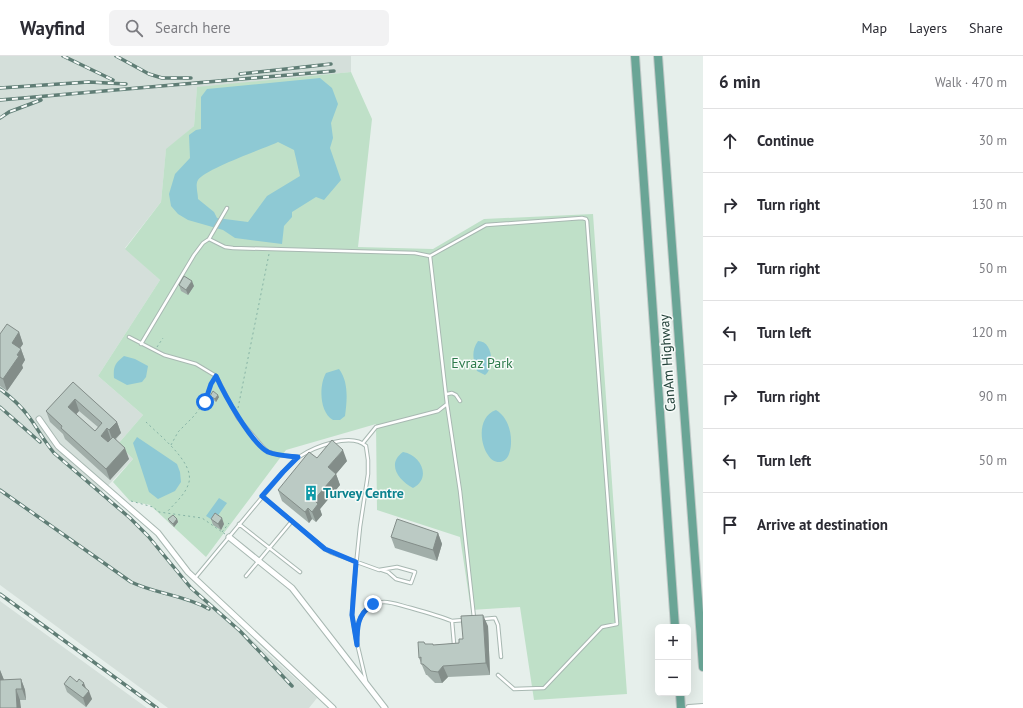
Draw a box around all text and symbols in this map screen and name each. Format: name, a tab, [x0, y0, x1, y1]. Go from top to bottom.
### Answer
search box	[109, 10, 389, 46]
text: Wayfind	[20, 16, 85, 40]
icon: search	[123, 17, 145, 39]
text: Search here	[155, 18, 231, 37]
text: Map	[861, 19, 887, 37]
text: Layers	[909, 19, 947, 37]
text: Share	[969, 19, 1003, 37]
text: 6 min	[719, 71, 760, 93]
text: Walk · 470 m	[935, 74, 1007, 91]
icon: ahead	[719, 130, 741, 152]
text: Continue	[757, 131, 814, 150]
text: 30 m	[979, 132, 1007, 149]
icon: right	[719, 194, 741, 216]
text: Turn right	[757, 195, 820, 214]
text: 130 m	[972, 196, 1007, 213]
icon: right	[719, 258, 741, 280]
text: Turn right	[757, 259, 820, 278]
text: 50 m	[979, 260, 1007, 277]
street label: CanAm Highway	[655, 313, 679, 412]
icon: left	[719, 322, 741, 344]
text: Turn left	[757, 323, 811, 342]
text: 120 m	[972, 324, 1007, 341]
park label: Evraz Park	[451, 354, 513, 372]
icon: right	[719, 386, 741, 408]
text: Turn right	[757, 387, 820, 406]
text: 90 m	[979, 388, 1007, 405]
route start	[196, 393, 214, 411]
icon: left	[719, 450, 741, 472]
text: Turn left	[757, 451, 811, 470]
text: 50 m	[979, 452, 1007, 469]
building icon: Turvey Centre	[302, 484, 320, 502]
place label: Turvey Centre	[323, 484, 404, 502]
icon: arrive	[719, 514, 741, 536]
text: Arrive at destination	[757, 515, 888, 534]
route end	[364, 595, 382, 613]
map controls	[655, 624, 691, 696]
button: +	[655, 624, 691, 660]
button: −	[655, 660, 691, 696]

